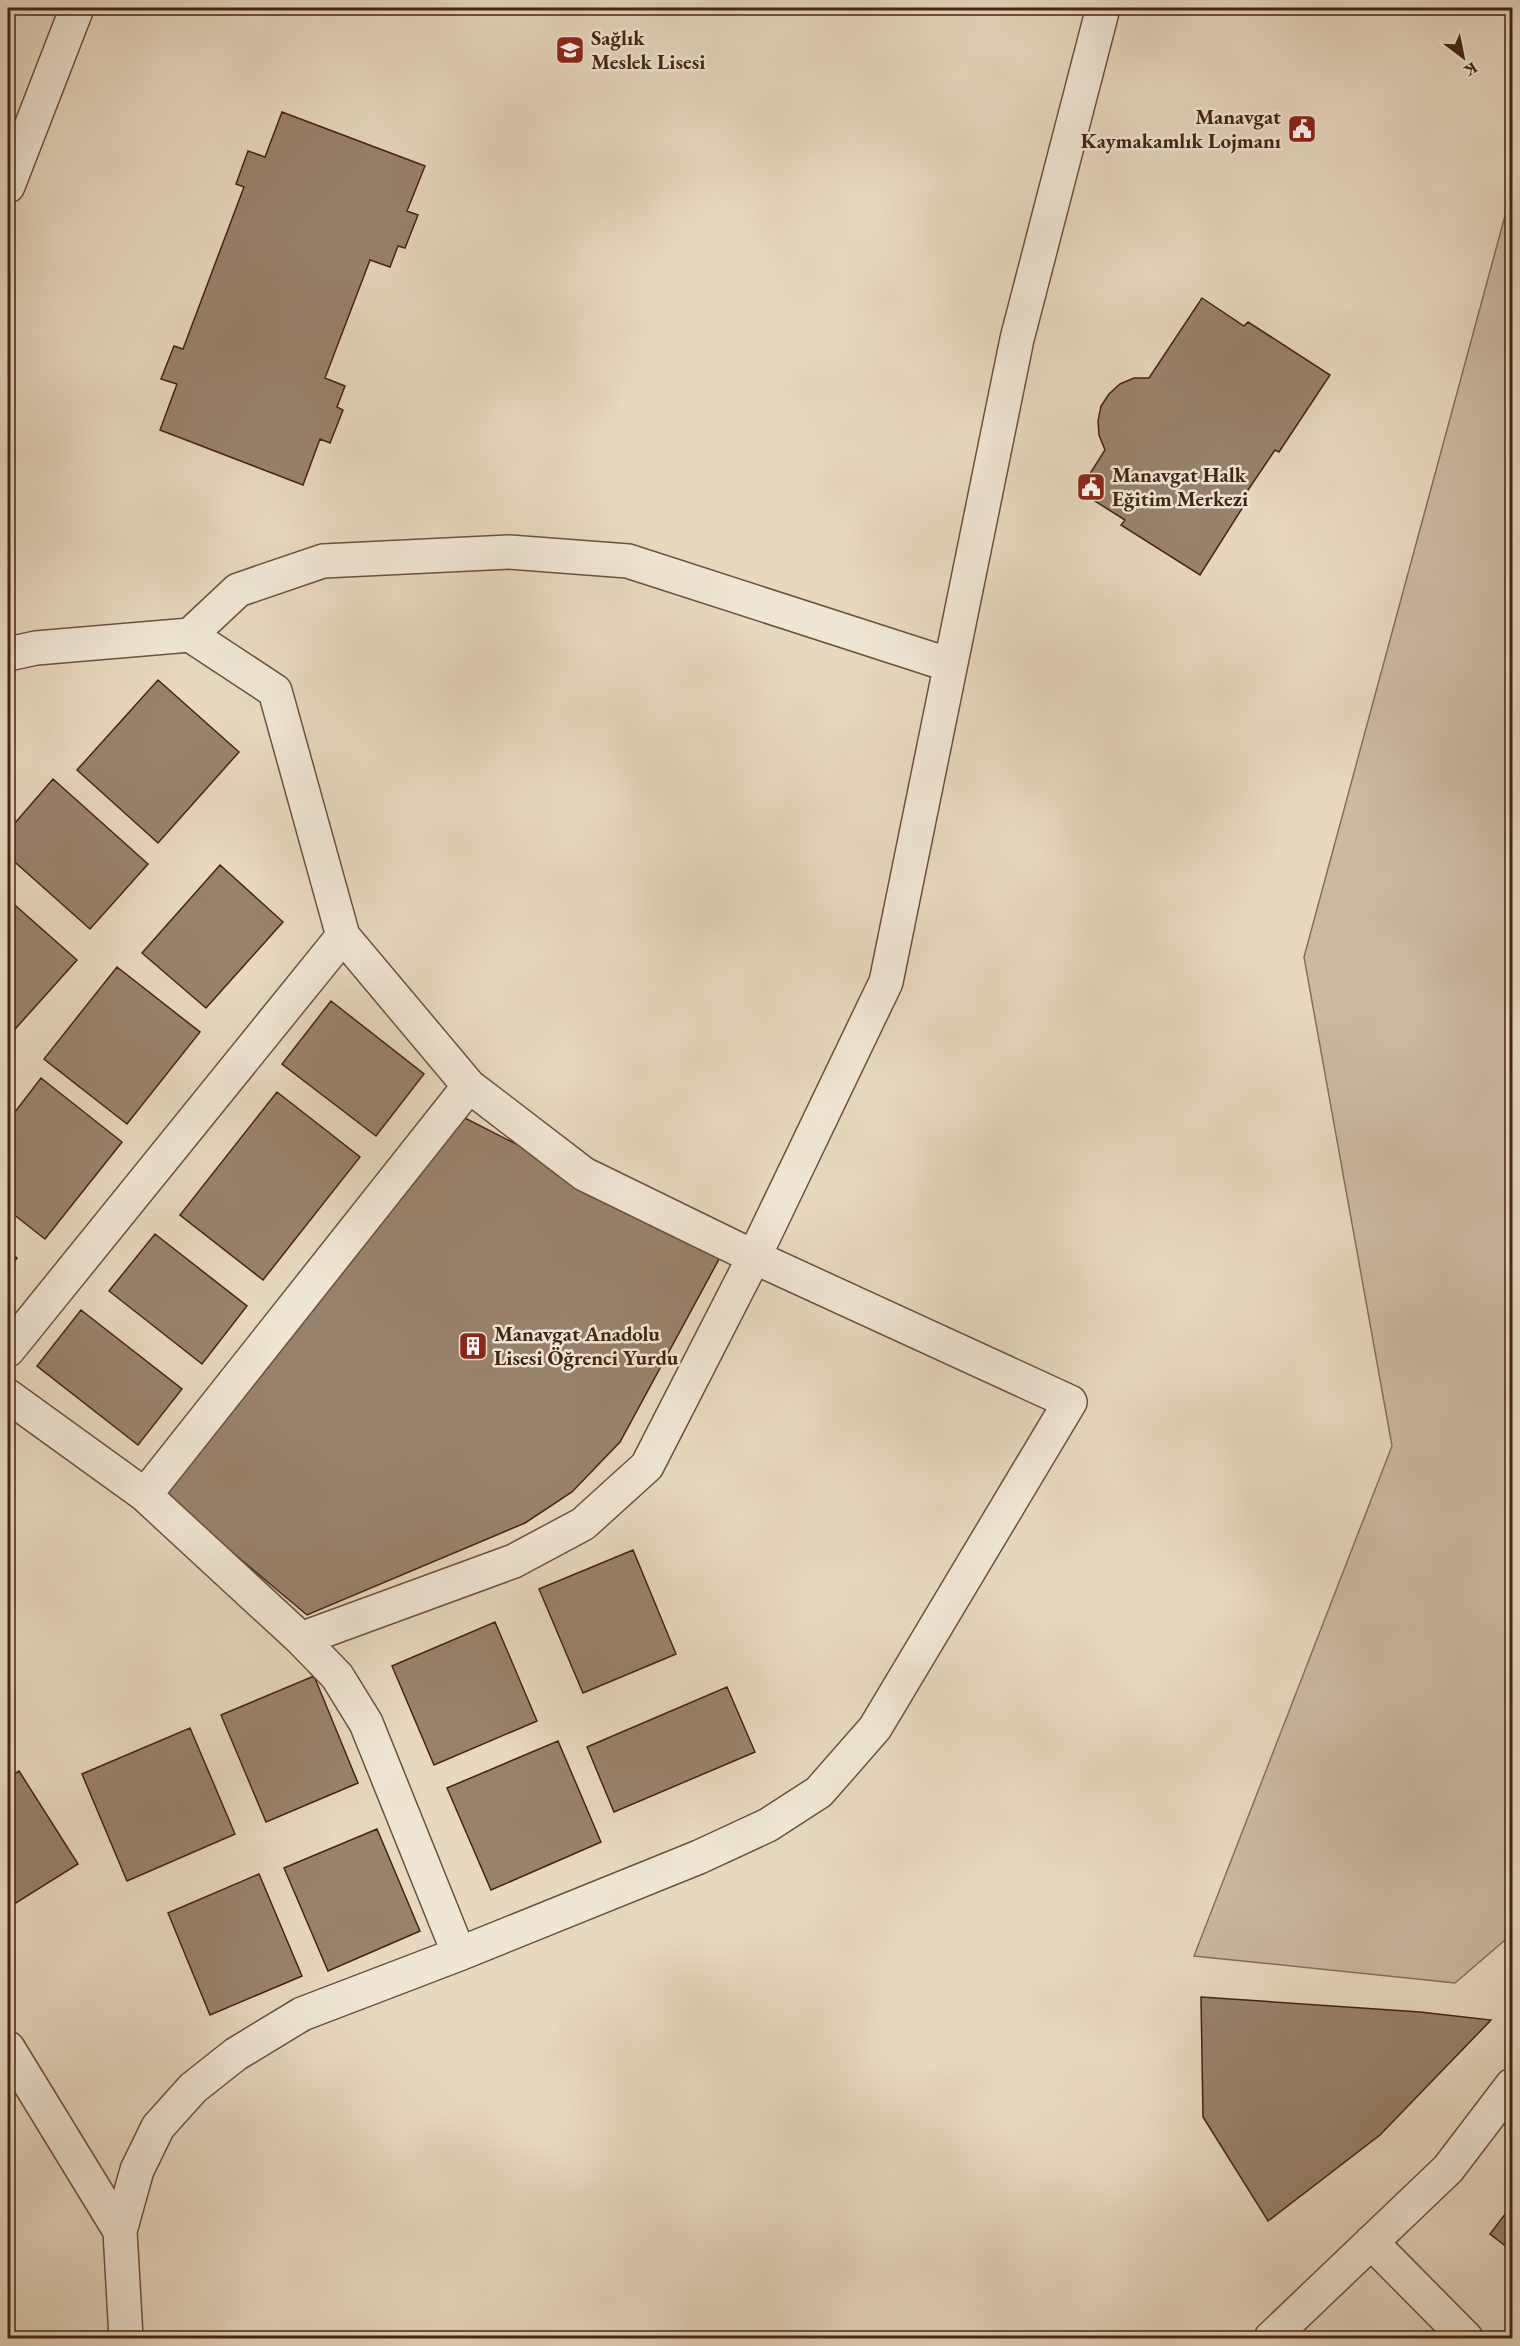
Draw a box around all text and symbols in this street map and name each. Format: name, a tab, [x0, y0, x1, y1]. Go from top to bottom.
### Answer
place label: Sağlık Meslek Lisesi	[591, 24, 706, 75]
north arrow	[1433, 27, 1493, 87]
school or university icon: Sağlık Meslek Lisesi	[554, 34, 586, 66]
text: K	[1459, 57, 1481, 82]
place label: Manavgat Kaymakamlık Lojmanı	[1081, 103, 1281, 154]
public building icon: Manavgat Kaymakamlık Lojmanı	[1286, 113, 1318, 145]
place label: Manavgat Halk Eğitim Merkezi	[1112, 461, 1248, 512]
public building icon: Manavgat Halk Eğitim Merkezi	[1075, 471, 1107, 503]
place label: Manavgat Anadolu Lisesi Öğrenci Yurdu	[494, 1320, 679, 1371]
building icon: Manavgat Anadolu Lisesi Öğrenci Yurdu	[457, 1330, 489, 1362]

